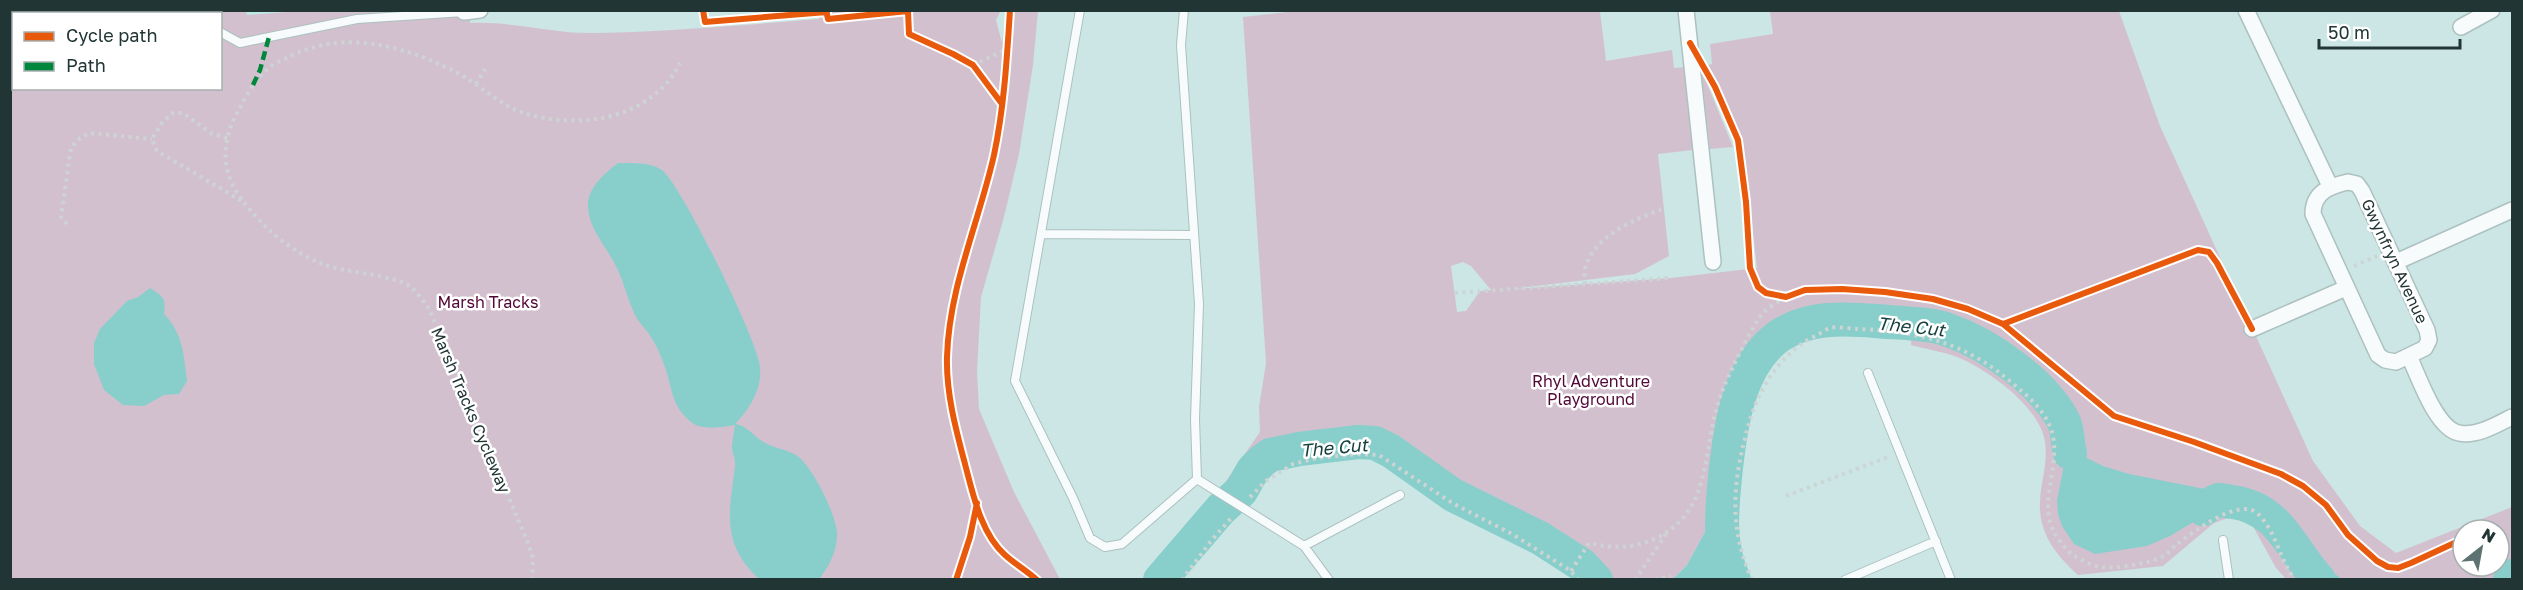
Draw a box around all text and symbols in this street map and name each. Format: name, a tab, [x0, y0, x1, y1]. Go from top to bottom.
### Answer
legend	[12, 12, 222, 90]
scale bar	[2319, 12, 2460, 50]
text: 50 m	[2328, 21, 2370, 43]
text: Cycle path	[66, 24, 158, 46]
text: Path	[66, 54, 106, 76]
street label: Gwynfryn Avenue	[2357, 196, 2433, 326]
park label: Marsh Tracks	[437, 292, 539, 312]
water label: The Cut	[1876, 312, 1948, 341]
street label: Marsh Tracks Cycleway	[427, 324, 515, 496]
park label: Rhyl Adventure Playground	[1532, 371, 1650, 409]
water label: The Cut	[1299, 433, 1370, 461]
north arrow	[2451, 518, 2511, 578]
text: N	[2478, 523, 2499, 547]

